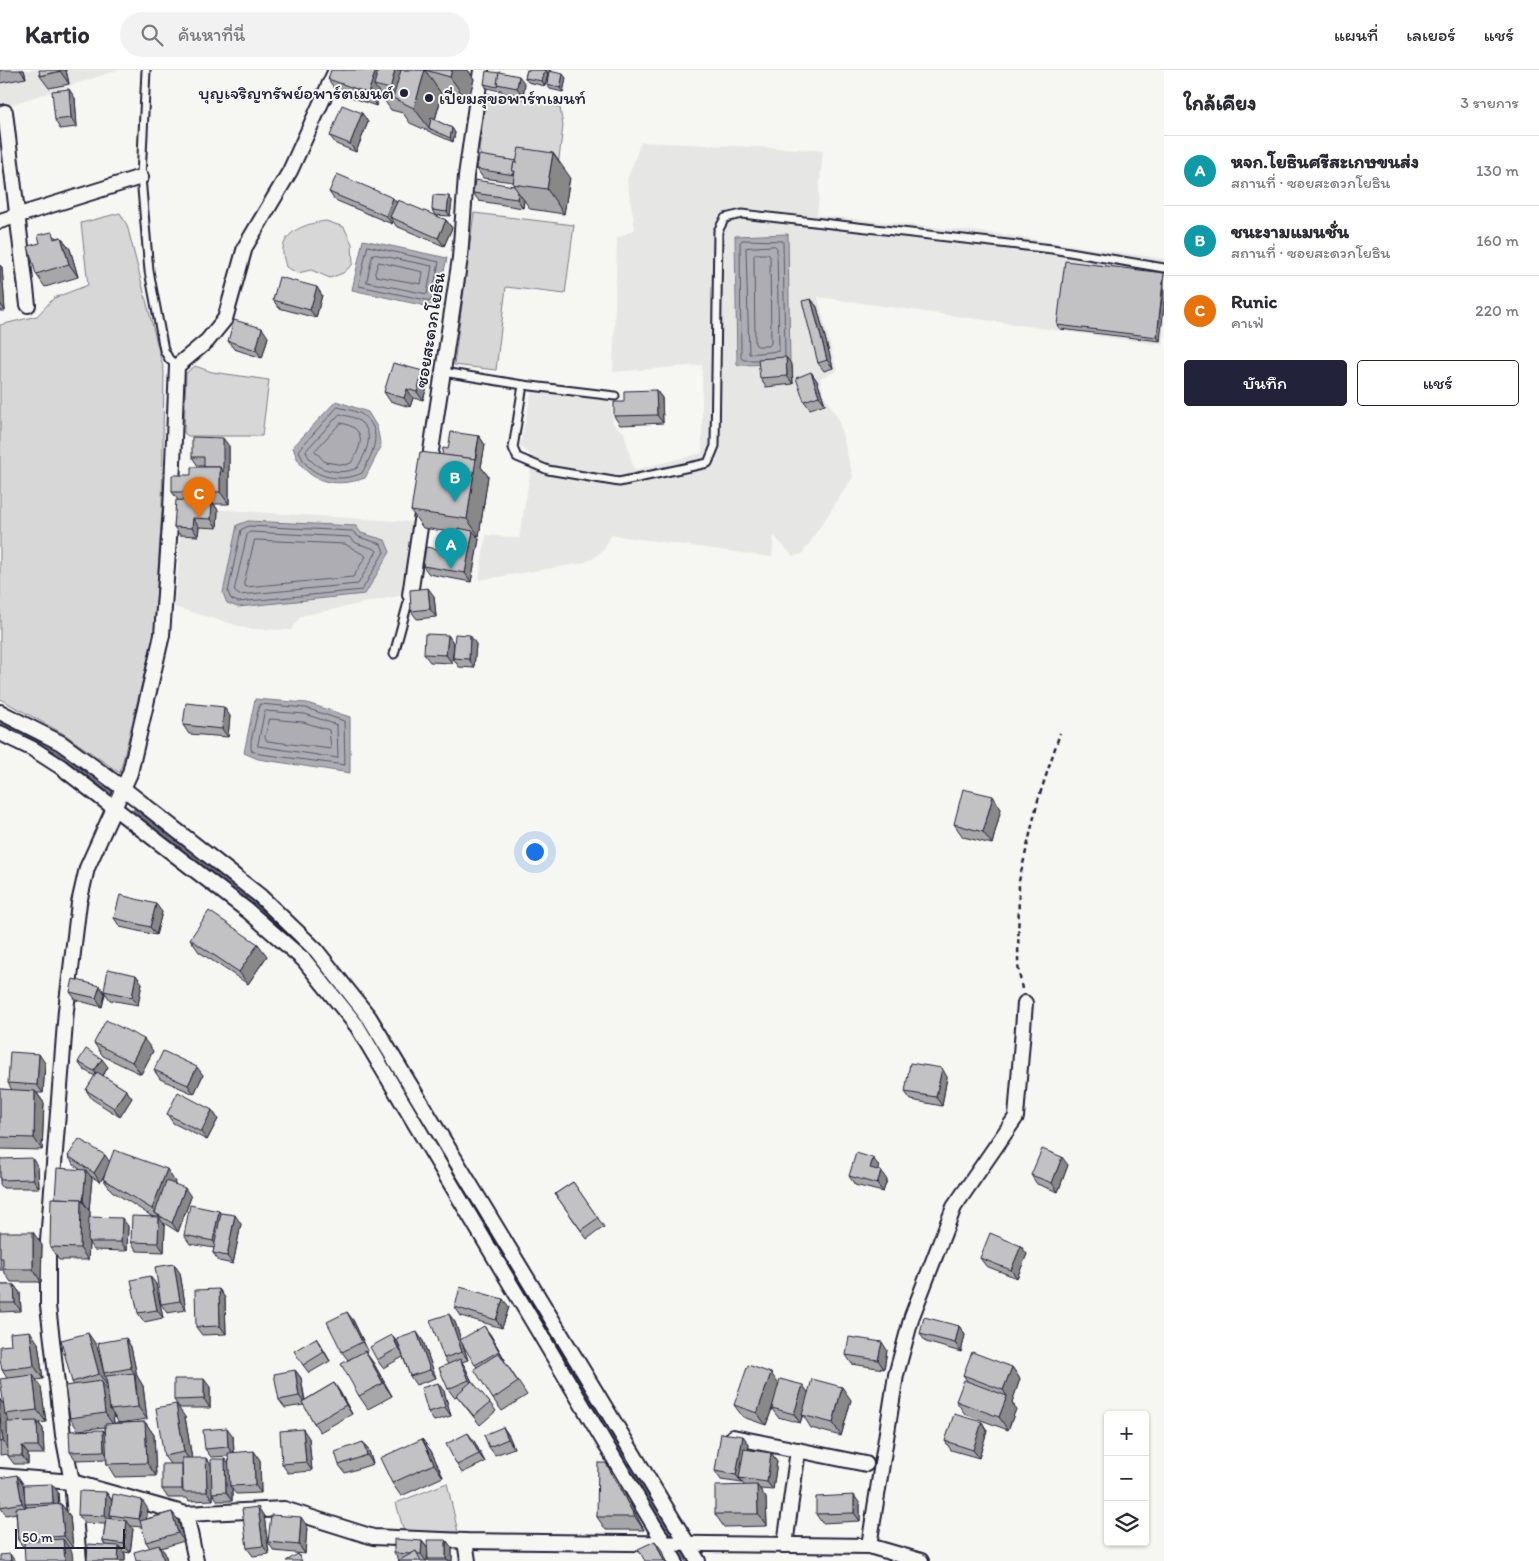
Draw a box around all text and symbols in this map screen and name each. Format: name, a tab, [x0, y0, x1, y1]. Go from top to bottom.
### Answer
search box	[120, 12, 470, 57]
text: Kartio	[25, 20, 90, 49]
icon: search	[138, 21, 166, 49]
text: ค้นหาที่นี่	[178, 23, 245, 46]
text: แผนที่	[1334, 24, 1378, 46]
text: เลเยอร์	[1406, 24, 1456, 46]
text: แชร์	[1484, 24, 1514, 46]
place label: บุญเจริญทรัพย์อพาร์ตเมนต์	[199, 82, 394, 104]
place label: เปี่ยมสุขอพาร์ทเมนท์	[439, 86, 586, 109]
marker: บุญเจริญทรัพย์อพาร์ตเมนต์	[398, 87, 410, 99]
text: ใกล้เคียง	[1184, 90, 1256, 115]
marker: เปี่ยมสุขอพาร์ทเมนท์	[423, 92, 435, 104]
text: 3 รายการ	[1460, 93, 1519, 112]
text: หจก.โยธินศรีสะเกษขนส่ง	[1231, 150, 1419, 173]
text: A	[1195, 161, 1205, 180]
text: 130 m	[1476, 161, 1519, 180]
text: สถานที่ · ซอยสะดวกโยธิน	[1231, 173, 1390, 192]
text: ชนะงามแมนชั่น	[1231, 220, 1349, 243]
text: B	[1195, 231, 1205, 250]
text: 160 m	[1476, 231, 1519, 250]
text: สถานที่ · ซอยสะดวกโยธิน	[1231, 243, 1390, 262]
street label: ซอยสะดวกโยธิน	[410, 270, 450, 389]
text: Runic	[1231, 290, 1277, 313]
text: C	[1195, 301, 1205, 320]
text: 220 m	[1475, 301, 1519, 320]
text: คาเฟ่	[1231, 313, 1264, 332]
button: บันทึก	[1184, 360, 1347, 406]
button: แชร์	[1357, 360, 1519, 406]
pin: B	[439, 461, 471, 502]
pin: C	[183, 477, 215, 518]
pin: A	[435, 528, 467, 569]
your location	[522, 839, 548, 865]
map controls	[1104, 1411, 1149, 1546]
button: +	[1104, 1411, 1149, 1456]
button: −	[1104, 1456, 1149, 1501]
button: layers	[1104, 1501, 1149, 1546]
scale bar	[15, 1526, 125, 1549]
text: 50 m	[22, 1529, 53, 1546]

